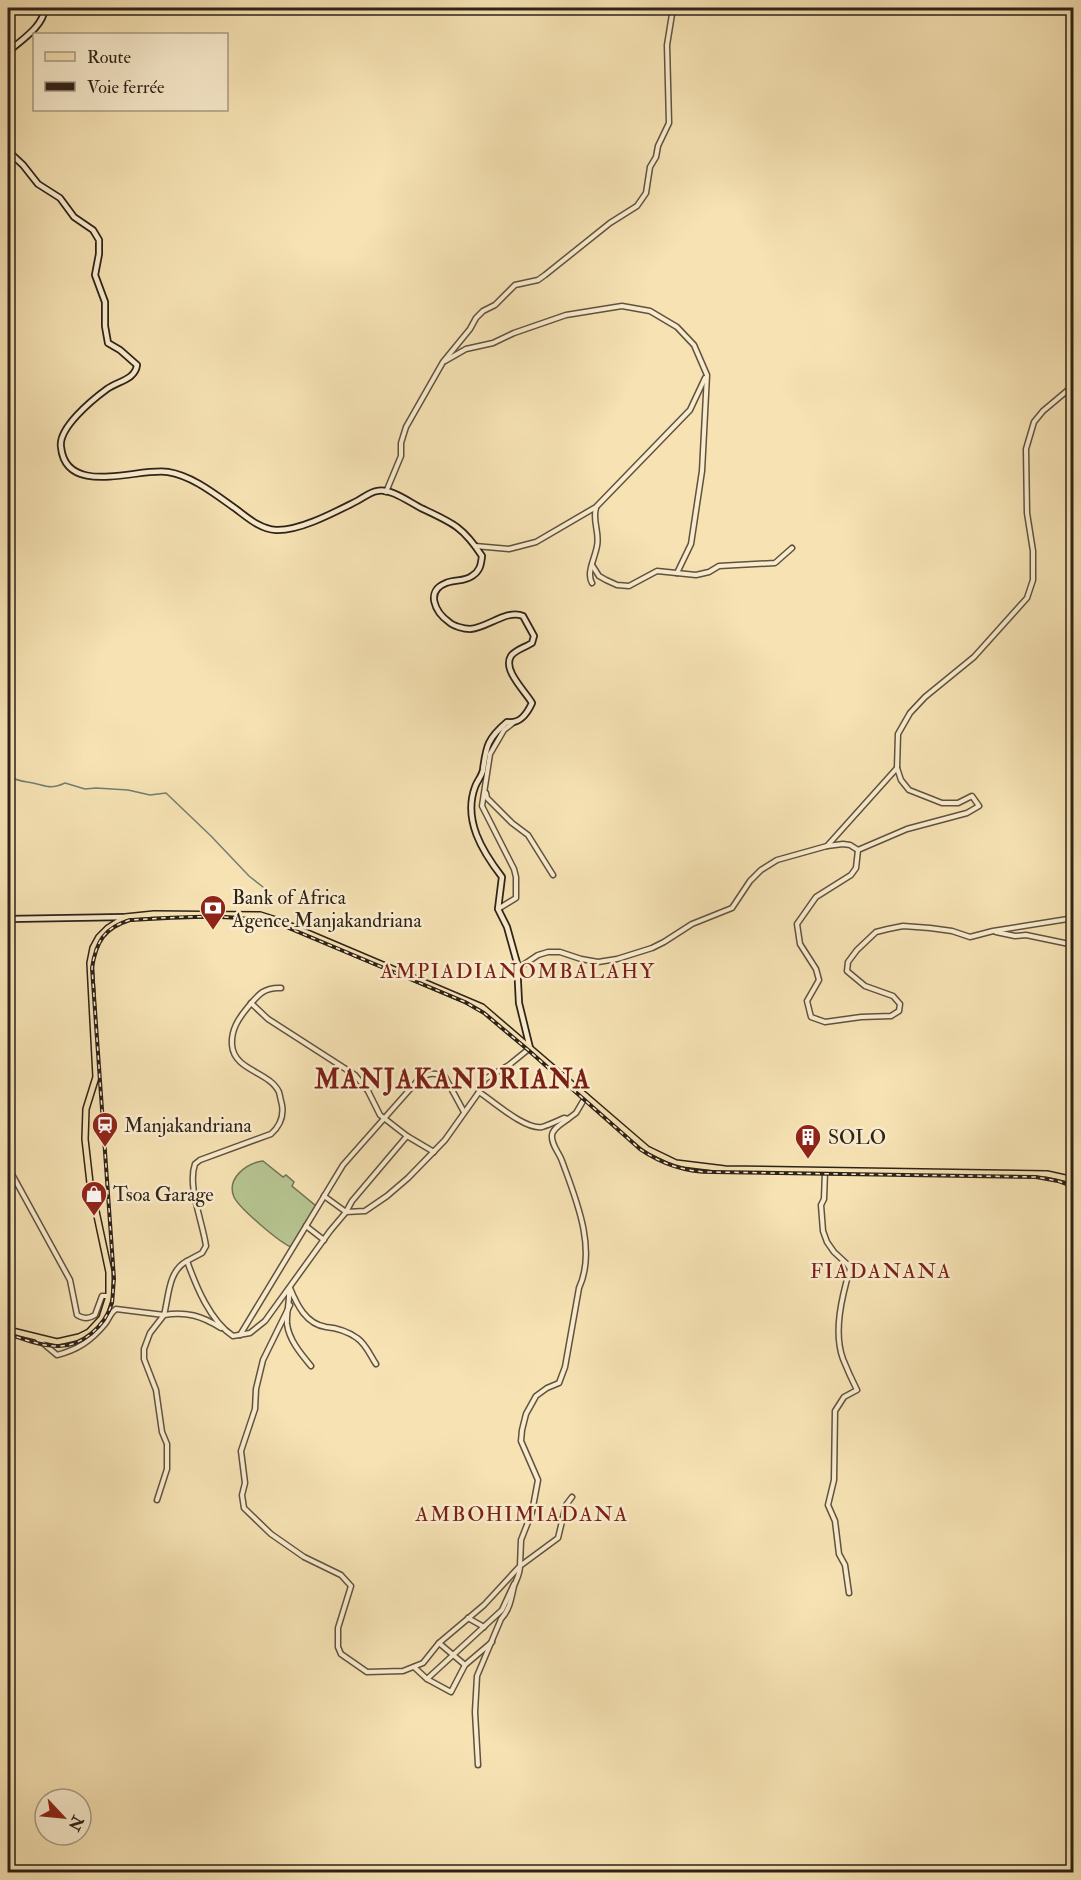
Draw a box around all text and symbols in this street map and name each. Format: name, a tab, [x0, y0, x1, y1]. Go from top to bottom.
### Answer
legend	[33, 33, 228, 111]
text: Route	[87, 46, 131, 69]
text: Voie ferrée	[87, 76, 165, 99]
place label: Bank of Africa Agence Manjakandriana	[231, 885, 422, 933]
bank icon: Bank of Africa Agence Manjakandriana	[198, 893, 228, 931]
district label: AMPIADIANOMBALAHY	[379, 958, 656, 985]
district label: MANJAKANDRIANA	[314, 1064, 591, 1096]
station icon: Manjakandriana	[90, 1110, 120, 1148]
place label: Manjakandriana	[124, 1113, 253, 1138]
building icon: SOLO	[793, 1122, 823, 1160]
place label: SOLO	[828, 1125, 886, 1150]
shop icon: Tsoa Garage	[79, 1179, 109, 1217]
place label: Tsoa Garage	[113, 1182, 214, 1207]
district label: FIADANANA	[810, 1258, 952, 1285]
district label: AMBOHIMIADANA	[414, 1501, 629, 1528]
north arrow	[33, 1787, 93, 1847]
text: N	[63, 1811, 88, 1835]

